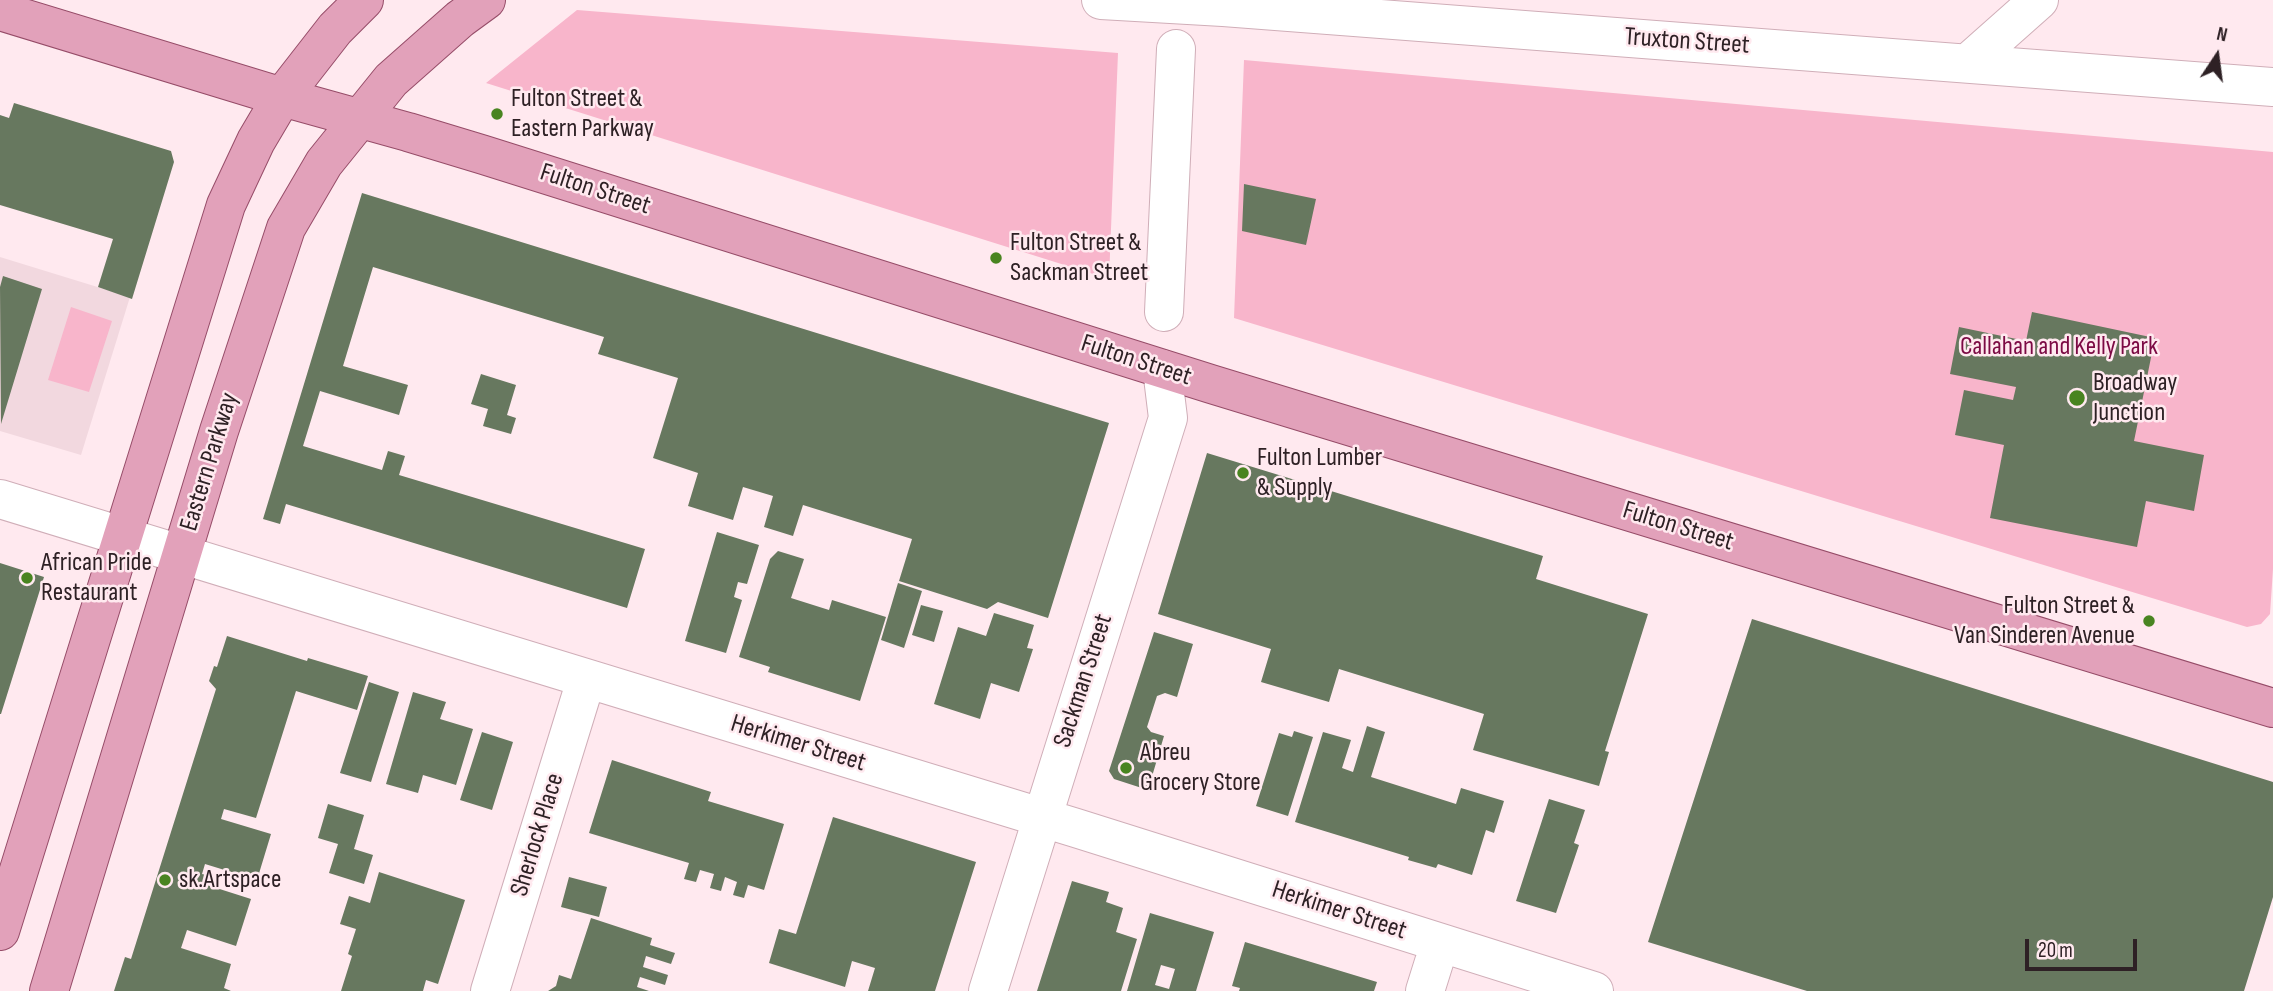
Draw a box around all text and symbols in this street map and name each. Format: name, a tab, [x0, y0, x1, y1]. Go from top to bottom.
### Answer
north arrow	[2182, 21, 2252, 91]
street label: Truxton Street	[1623, 22, 1751, 62]
text: N	[2214, 23, 2229, 47]
place label: Fulton Street & Eastern Parkway	[511, 83, 654, 144]
marker: Fulton Street & Eastern Parkway	[489, 106, 505, 122]
street label: Fulton Street	[536, 158, 654, 222]
place label: Fulton Street & Sackman Street	[1010, 227, 1148, 288]
marker: Fulton Street & Sackman Street	[988, 250, 1004, 266]
street label: Fulton Street	[1077, 329, 1195, 393]
park label: Callahan and Kelly Park	[1960, 331, 2158, 363]
place label: Broadway Junction	[2093, 367, 2177, 428]
marker: Broadway Junction	[2067, 388, 2087, 408]
street label: Eastern Parkway	[174, 389, 246, 535]
place label: Fulton Lumber & Supply	[1257, 442, 1382, 504]
marker: Fulton Lumber & Supply	[1235, 465, 1251, 481]
street label: Fulton Street	[1619, 495, 1737, 559]
place label: African Pride Restaurant	[41, 547, 152, 608]
marker: African Pride Restaurant	[19, 570, 35, 586]
place label: Fulton Street & Van Sinderen Avenue	[1954, 590, 2135, 652]
street label: Sackman Street	[1048, 610, 1120, 752]
marker: Fulton Street & Van Sinderen Avenue	[2141, 613, 2157, 629]
street label: Herkimer Street	[727, 709, 869, 779]
place label: Abreu Grocery Store	[1140, 737, 1261, 798]
marker: Abreu Grocery Store	[1118, 760, 1134, 776]
street label: Sherlock Place	[505, 770, 571, 900]
place label: sk.Artspace	[179, 864, 281, 896]
marker: sk.Artspace	[157, 872, 173, 888]
street label: Herkimer Street	[1268, 875, 1410, 947]
scale bar	[2028, 925, 2140, 969]
text: 20 m	[2038, 938, 2073, 963]

